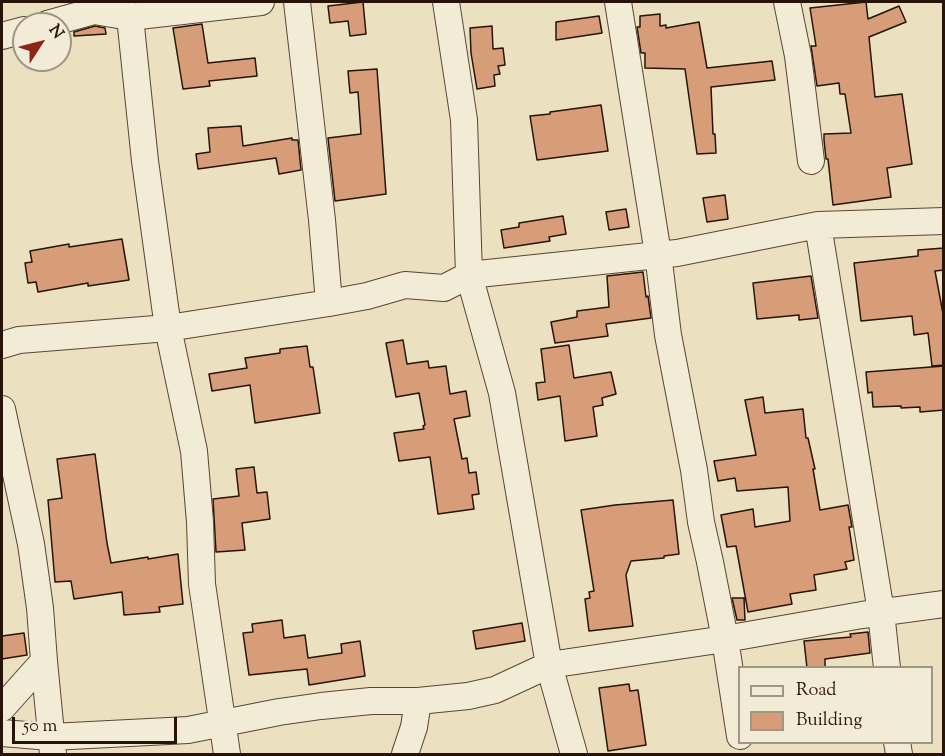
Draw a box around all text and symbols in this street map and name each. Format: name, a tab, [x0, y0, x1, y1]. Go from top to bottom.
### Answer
north arrow	[12, 12, 72, 72]
text: N	[42, 20, 68, 44]
legend	[738, 666, 933, 744]
text: Road	[796, 678, 836, 704]
scale bar	[15, 705, 180, 743]
text: Building	[796, 708, 862, 734]
text: 50 m	[23, 714, 57, 740]

